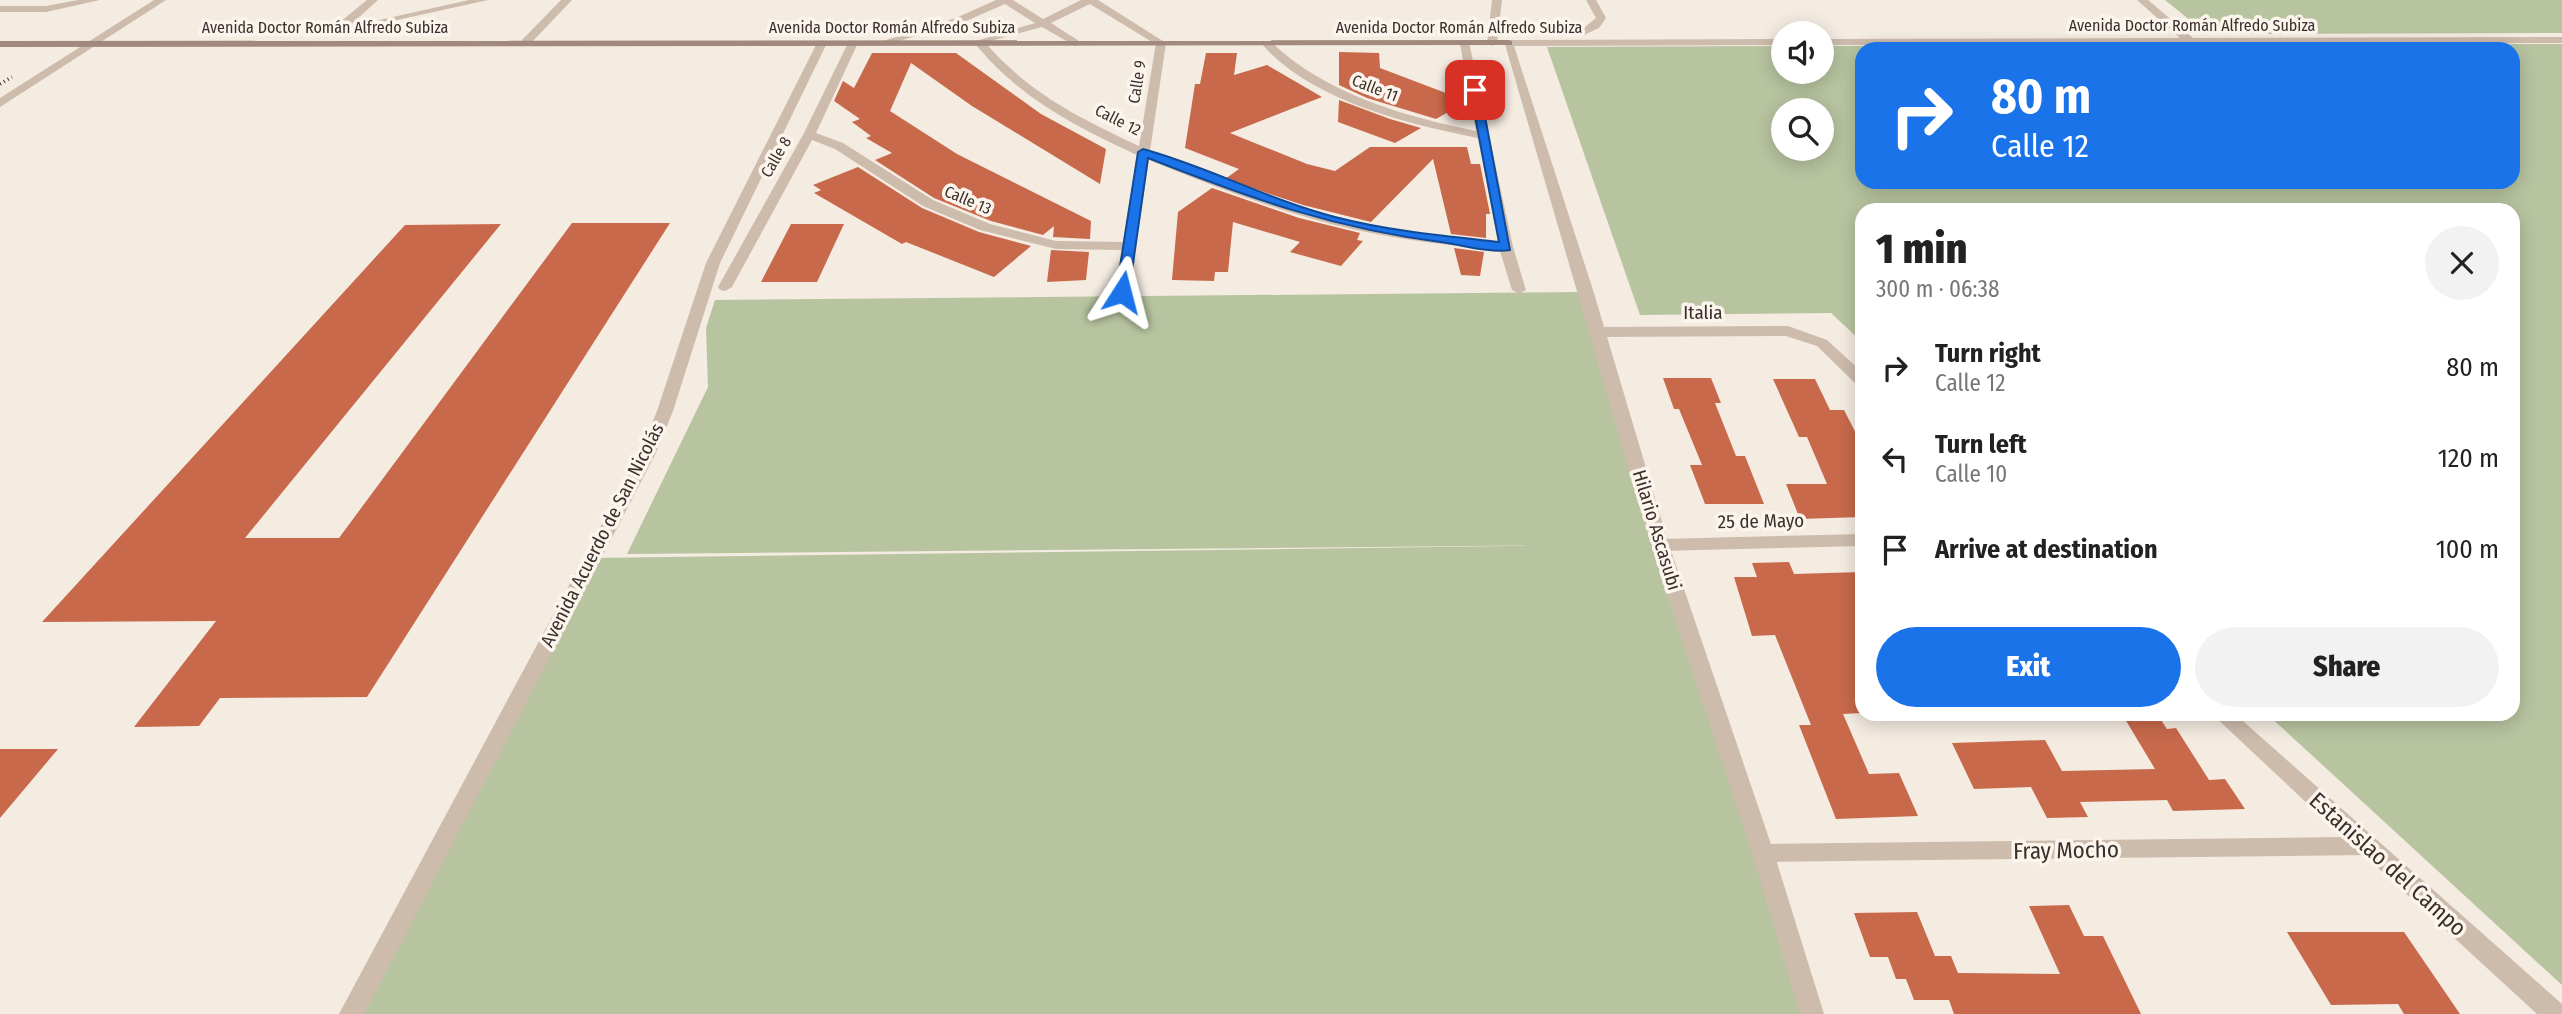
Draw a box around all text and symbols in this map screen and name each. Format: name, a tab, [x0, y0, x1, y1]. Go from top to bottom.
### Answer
street label: Avenida Doctor Román Alfredo Subiza	[2069, 16, 2316, 35]
street label: Avenida Doctor Román Alfredo Subiza	[202, 18, 449, 37]
street label: Avenida Doctor Román Alfredo Subiza	[769, 18, 1016, 37]
street label: Avenida Doctor Román Alfredo Subiza	[1336, 18, 1583, 37]
map controls	[1771, 21, 1834, 161]
button: sound	[1771, 21, 1834, 84]
street label: Calle 9	[1124, 59, 1150, 105]
pin	[1445, 60, 1505, 120]
text: 80 m	[1991, 67, 2091, 126]
icon: right	[1876, 70, 1967, 161]
street label: Calle 11	[1349, 71, 1401, 105]
icon: arrive	[1456, 71, 1494, 109]
button: search	[1771, 98, 1834, 161]
street label: Calle 12	[1092, 100, 1144, 140]
text: Calle 12	[1991, 127, 2089, 165]
street label: Calle 8	[757, 133, 795, 181]
street label: Calle 13	[942, 182, 994, 218]
text: 1 min	[1876, 224, 1967, 274]
button: close	[2425, 226, 2499, 300]
position arrow	[1085, 255, 1159, 329]
text: 300 m · 06:38	[1876, 275, 1999, 303]
street label: Italia	[1683, 301, 1723, 324]
text: Turn right	[1935, 338, 2041, 369]
icon: right	[1876, 349, 1914, 387]
text: 80 m	[2446, 352, 2499, 383]
text: Calle 12	[1935, 369, 2005, 397]
street label: Avenida Acuerdo de San Nicolás	[535, 419, 669, 651]
text: Turn left	[1935, 429, 2027, 460]
icon: left	[1876, 440, 1914, 478]
text: 120 m	[2438, 443, 2499, 474]
text: Calle 10	[1935, 460, 2007, 488]
street label: Hilario Ascasubi	[1628, 467, 1686, 593]
street label: 25 de Mayo	[1718, 509, 1804, 533]
icon: arrive	[1876, 531, 1914, 569]
text: Arrive at destination	[1935, 534, 2158, 565]
text: 100 m	[2436, 534, 2499, 565]
button: Exit	[1876, 627, 2181, 707]
button: Share	[2195, 627, 2499, 707]
street label: Estanislao del Campo	[2304, 786, 2472, 942]
street label: Fray Mocho	[2013, 835, 2119, 865]

